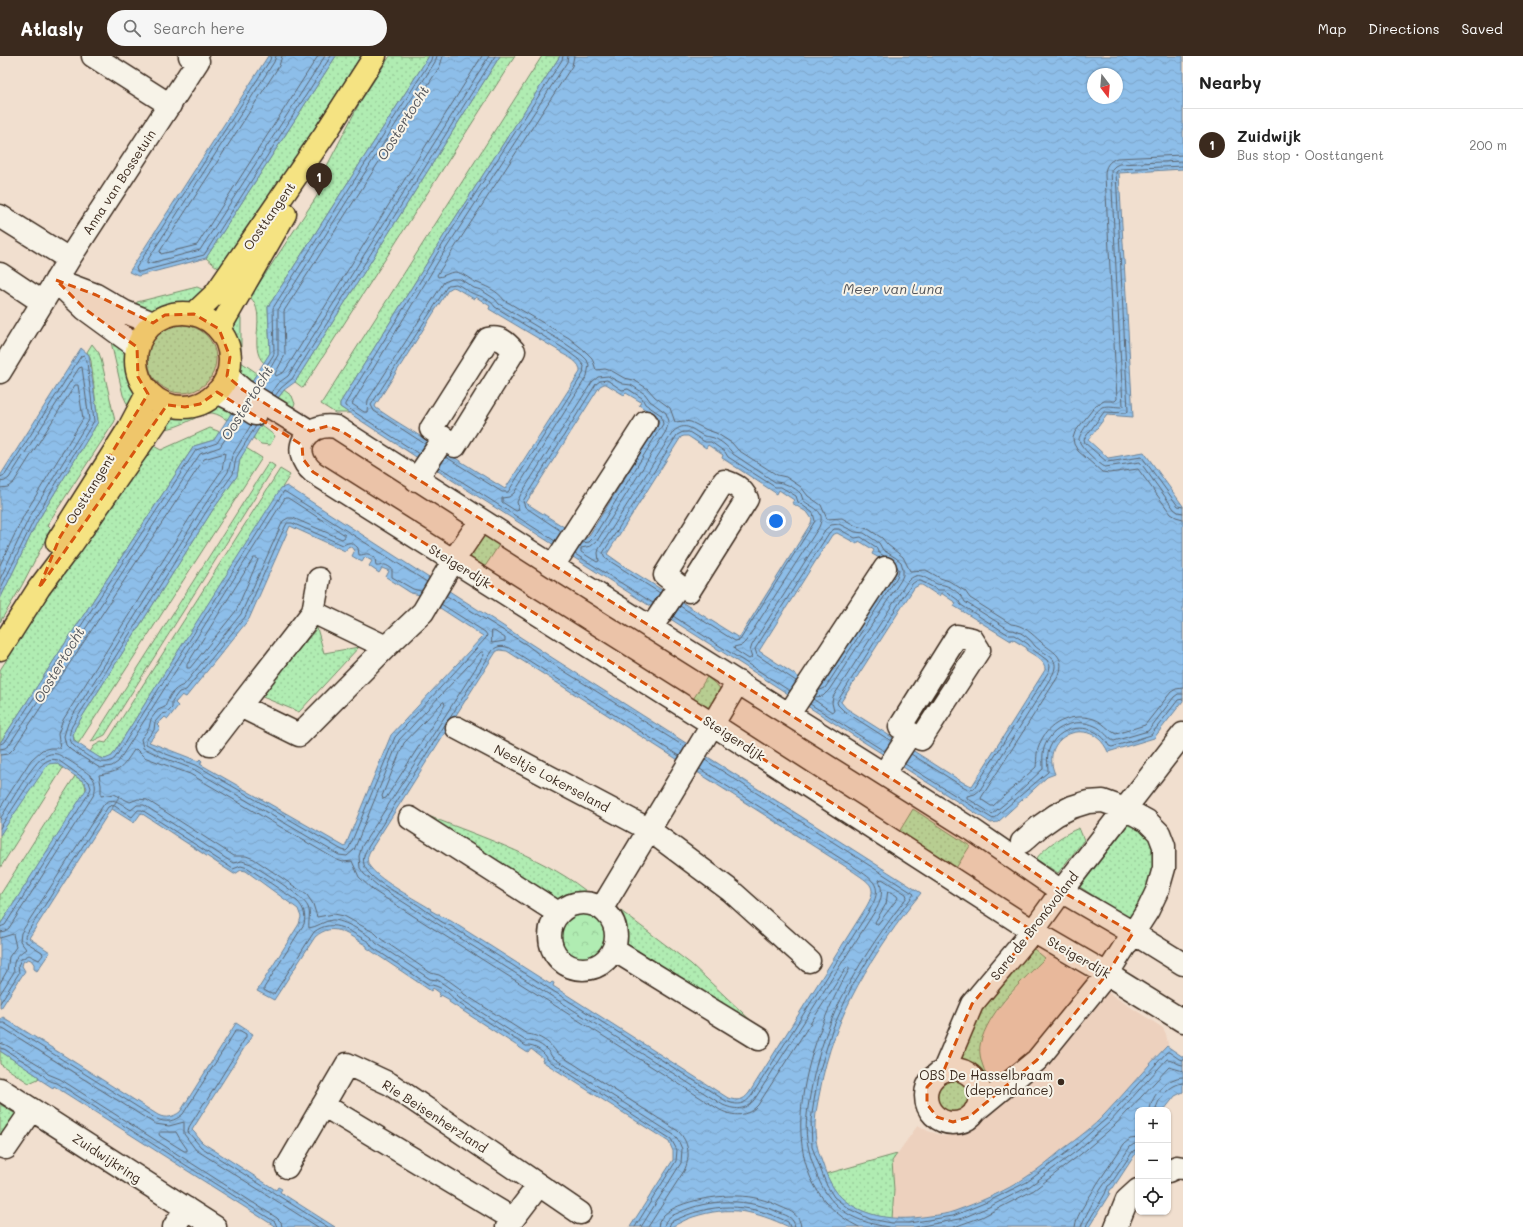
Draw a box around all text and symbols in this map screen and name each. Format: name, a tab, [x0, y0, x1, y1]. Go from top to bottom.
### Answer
search box	[107, 10, 387, 46]
text: Atlasly	[20, 16, 83, 41]
icon: search	[121, 17, 143, 39]
text: Search here	[153, 18, 245, 38]
text: Map	[1318, 19, 1346, 38]
text: Directions	[1368, 19, 1439, 38]
text: Saved	[1461, 19, 1503, 38]
north arrow	[1087, 68, 1123, 104]
text: Nearby	[1199, 71, 1261, 93]
water label: Oostertocht	[372, 82, 433, 164]
street label: Anna van Bossetuin	[78, 126, 159, 238]
text: Zuidwijk	[1237, 126, 1301, 146]
text: 1	[1209, 136, 1215, 153]
text: 200 m	[1469, 136, 1507, 153]
text: Bus stop · Oosttangent	[1237, 146, 1384, 163]
pin: 1	[306, 163, 332, 196]
street label: Oosttangent	[239, 178, 299, 253]
water label: Meer van Luna	[843, 279, 943, 298]
water label: Oostertocht	[216, 362, 277, 444]
street label: Oosttangent	[61, 450, 118, 527]
your location	[766, 511, 786, 531]
street label: Steigerdijk	[426, 540, 495, 592]
water label: Oostertocht	[29, 624, 89, 706]
street label: Steigerdijk	[700, 711, 769, 764]
street label: Neeltje Lokerseland	[492, 740, 613, 815]
street label: Sara de Bronóvoland	[986, 868, 1081, 983]
street label: Steigerdijk	[1044, 932, 1114, 982]
place label: OBS De Hasselbraam (dependance)	[919, 1066, 1053, 1098]
street label: Rie Beisenherzland	[379, 1075, 491, 1156]
marker: OBS De Hasselbraam (dependance)	[1056, 1077, 1066, 1087]
map controls	[1135, 1107, 1171, 1215]
button: +	[1135, 1107, 1171, 1143]
street label: Zuidwijkring	[70, 1129, 145, 1186]
button: −	[1135, 1143, 1171, 1179]
button: locate	[1135, 1179, 1171, 1215]

